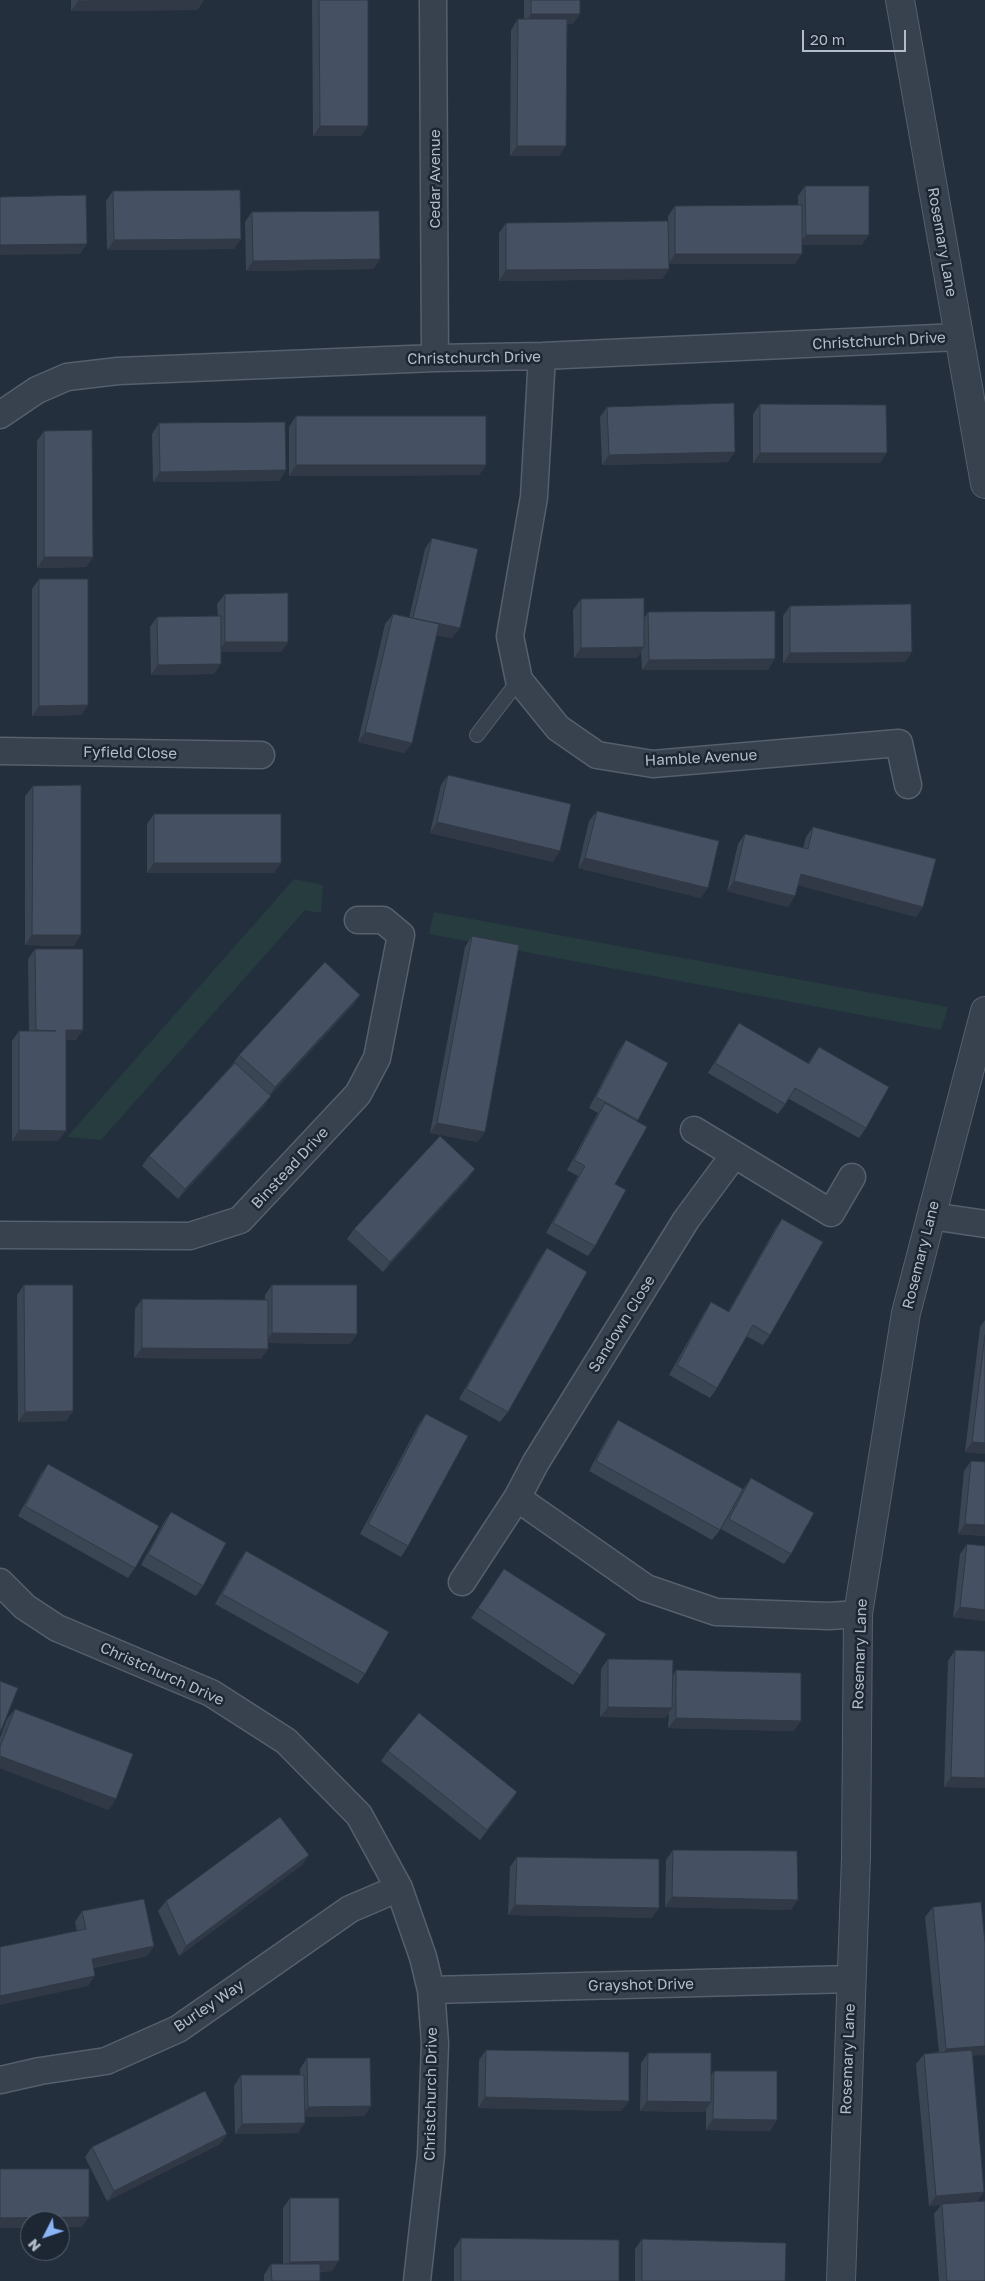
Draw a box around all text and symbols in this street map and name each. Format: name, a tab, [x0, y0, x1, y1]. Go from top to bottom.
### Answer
scale bar	[805, 20, 909, 52]
text: 20 m	[810, 30, 845, 48]
street label: Cedar Avenue	[426, 129, 444, 229]
street label: Rosemary Lane	[923, 186, 961, 298]
street label: Christchurch Drive	[812, 329, 946, 353]
street label: Christchurch Drive	[407, 348, 541, 368]
street label: Fyfield Close	[83, 743, 177, 763]
street label: Hamble Avenue	[644, 746, 758, 770]
street label: Binstead Drive	[248, 1124, 332, 1212]
street label: Rosemary Lane	[899, 1199, 943, 1311]
street label: Sandown Close	[585, 1272, 659, 1376]
street label: Rosemary Lane	[849, 1598, 871, 1710]
street label: Christchurch Drive	[97, 1639, 227, 1709]
street label: Grayshot Drive	[588, 1975, 694, 1995]
street label: Burley Way	[171, 1976, 247, 2036]
street label: Rosemary Lane	[837, 2003, 859, 2115]
street label: Christchurch Drive	[421, 2027, 441, 2161]
north arrow	[20, 2211, 70, 2261]
text: N	[24, 2236, 44, 2255]

